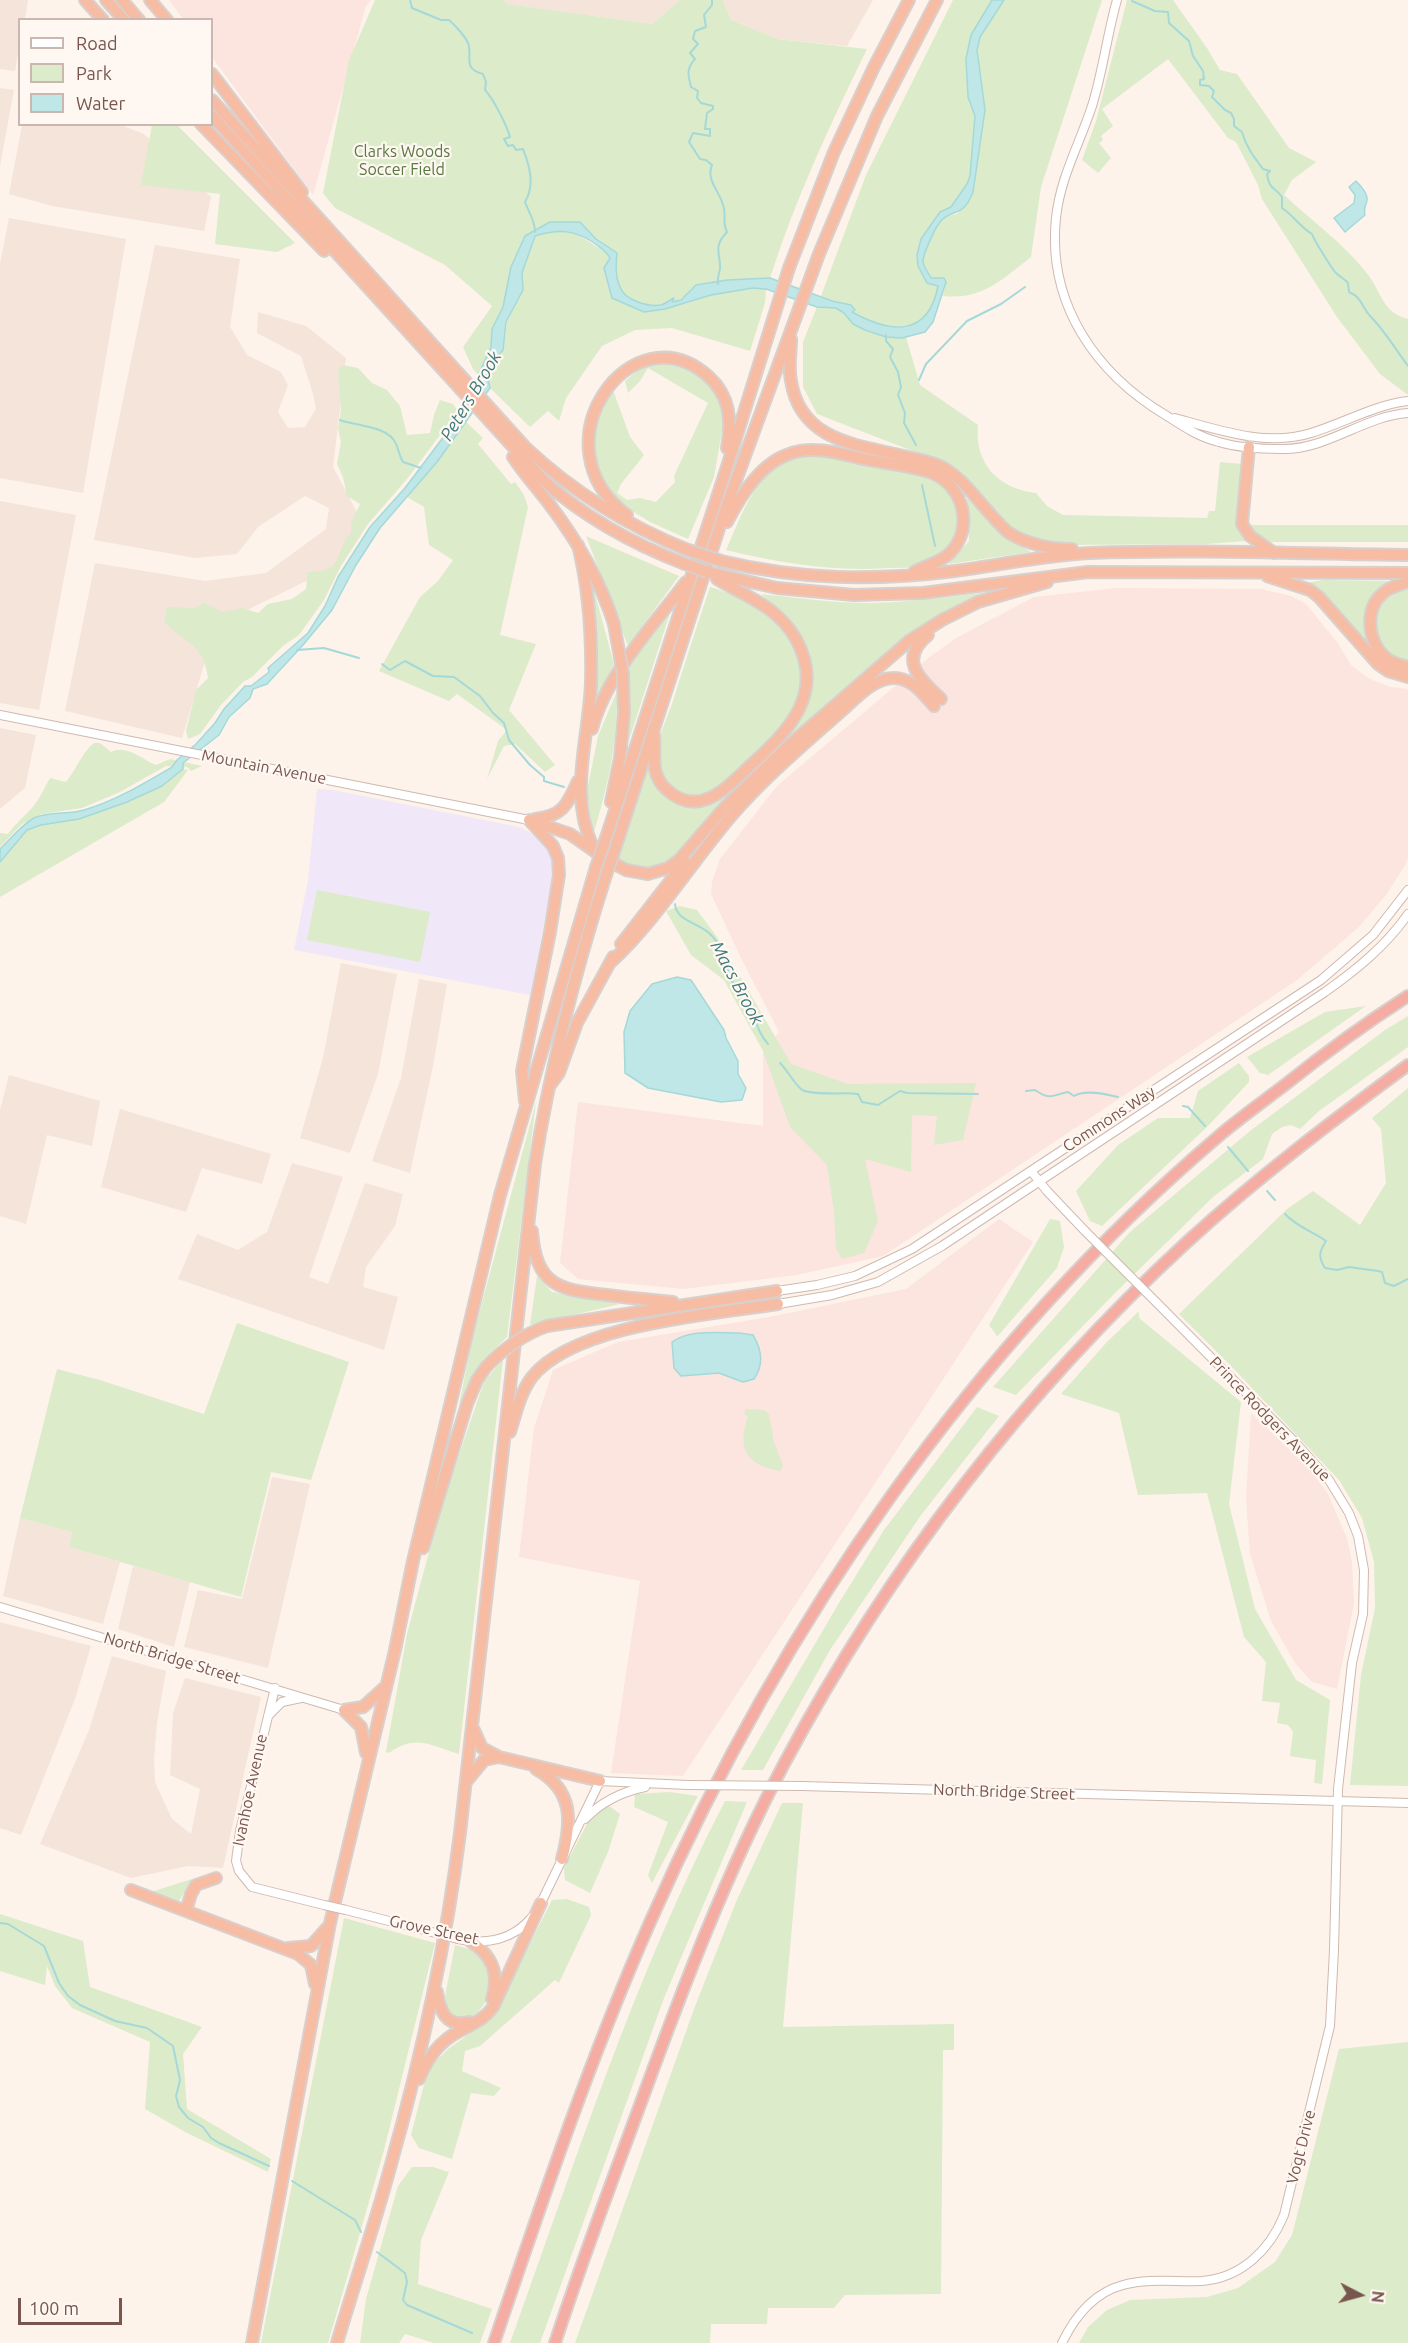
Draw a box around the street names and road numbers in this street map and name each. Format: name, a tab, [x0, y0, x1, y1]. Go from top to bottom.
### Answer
street label: Mountain Avenue	[200, 745, 328, 789]
street label: Commons Way	[1059, 1082, 1159, 1156]
street label: Prince Rodgers Avenue	[1206, 1353, 1334, 1485]
street label: North Bridge Street	[101, 1628, 243, 1688]
street label: Ivanhoe Avenue	[229, 1732, 271, 1848]
street label: North Bridge Street	[933, 1780, 1075, 1804]
street label: Grove Street	[388, 1911, 480, 1949]
street label: Vogt Drive	[1283, 2108, 1319, 2186]

